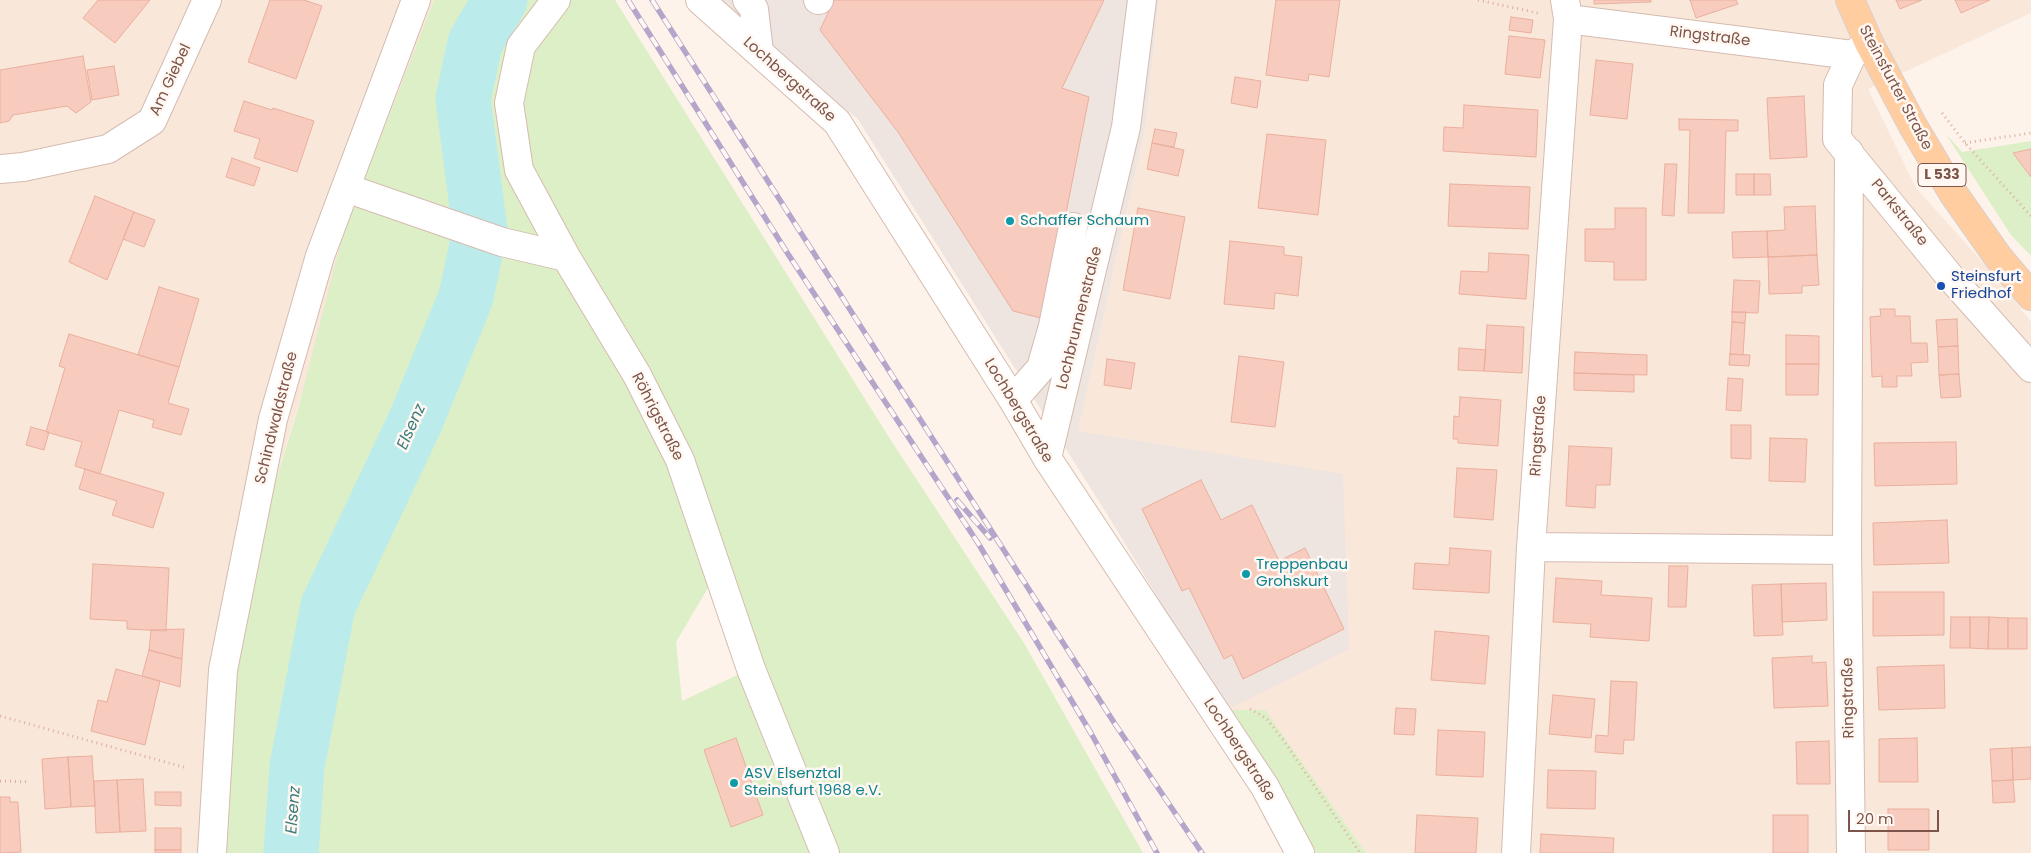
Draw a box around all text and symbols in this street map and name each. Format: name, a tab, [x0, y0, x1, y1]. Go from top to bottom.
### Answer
street label: Ringstraße	[1669, 23, 1751, 51]
street label: Steinsfurter Straße	[1854, 23, 1936, 153]
street label: Lochbergstraße	[739, 34, 839, 126]
street label: Am Giebel	[146, 41, 196, 119]
road number: L 533	[1918, 164, 1966, 186]
street label: Parkstraße	[1867, 176, 1931, 250]
place label: Schaffer Schaum	[1020, 212, 1149, 230]
marker: Schaffer Schaum	[1004, 215, 1016, 227]
street label: Lochbrunnenstraße	[1054, 245, 1106, 391]
place label: Steinsfurt Friedhof	[1951, 268, 2021, 303]
marker: Steinsfurt Friedhof	[1935, 280, 1947, 292]
street label: Schindwaldstraße	[252, 350, 302, 486]
street label: Lochbergstraße	[980, 356, 1056, 466]
street label: Röhrigstraße	[627, 370, 687, 464]
street label: Ringstraße	[1527, 395, 1551, 477]
water label: Elsenz	[393, 401, 431, 453]
place label: Treppenbau Grohskurt	[1256, 556, 1348, 591]
marker: Treppenbau Grohskurt	[1240, 568, 1252, 580]
street label: Ringstraße	[1839, 657, 1859, 739]
street label: Lochbergstraße	[1199, 695, 1279, 805]
place label: ASV Elsenztal Steinsfurt 1968 e.V.	[744, 765, 881, 800]
marker: ASV Elsenztal Steinsfurt 1968 e.V.	[728, 777, 740, 789]
water label: Elsenz	[283, 785, 305, 835]
scale bar	[1851, 800, 1942, 832]
text: 20 m	[1856, 808, 1894, 829]

